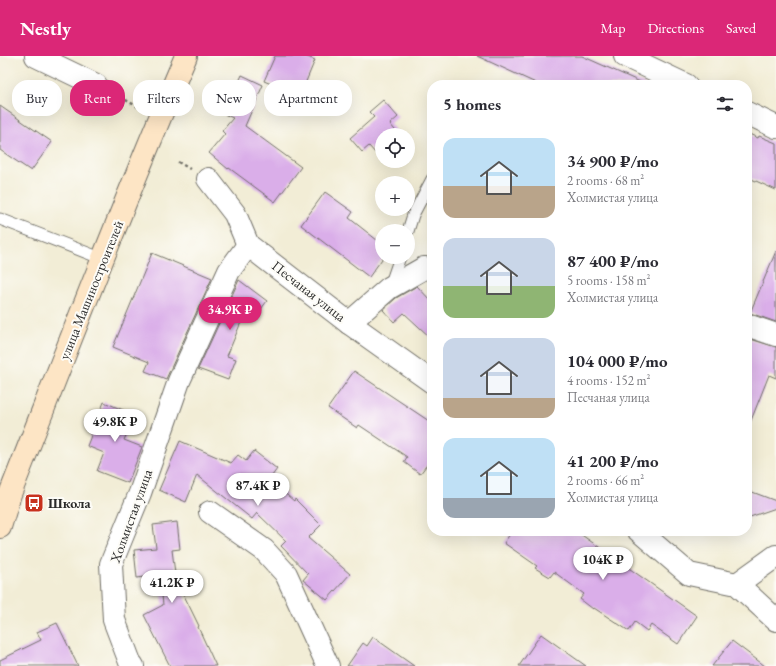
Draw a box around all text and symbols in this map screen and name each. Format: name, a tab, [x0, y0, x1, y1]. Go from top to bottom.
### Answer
text: Nestly	[20, 16, 71, 41]
text: Map	[600, 19, 626, 37]
text: Directions	[648, 19, 704, 37]
text: Saved	[726, 19, 756, 37]
chip: Buy	[12, 80, 62, 116]
chip: Rent	[70, 80, 125, 116]
chip: Filters	[133, 80, 194, 116]
chip: New	[202, 80, 256, 116]
chip: Apartment	[264, 80, 352, 116]
text: 5 homes	[443, 93, 501, 115]
icon: filters	[714, 93, 736, 115]
map controls	[375, 128, 415, 264]
button: locate	[375, 128, 415, 168]
text: 34 900 ₽/mo	[567, 150, 659, 172]
icon: home	[475, 154, 523, 202]
text: 2 rooms · 68 m²	[567, 172, 644, 189]
button: +	[375, 176, 415, 216]
text: Холмистая улица	[567, 189, 658, 206]
street label: улица Машиностроителей	[55, 217, 127, 362]
button: −	[375, 224, 415, 264]
text: 87 400 ₽/mo	[567, 250, 659, 272]
icon: home	[475, 254, 523, 302]
street label: Песчаная улица	[268, 257, 350, 326]
text: 5 rooms · 158 m²	[567, 272, 651, 289]
text: Холмистая улица	[567, 289, 658, 306]
pin: 34.9K ₽	[193, 297, 267, 331]
text: 34.9K ₽	[208, 301, 252, 318]
text: 104 000 ₽/mo	[567, 350, 668, 372]
icon: home	[475, 354, 523, 402]
text: 4 rooms · 152 m²	[567, 372, 651, 389]
text: Песчаная улица	[567, 389, 650, 406]
pin: 49.8K ₽	[78, 409, 152, 443]
text: 49.8K ₽	[93, 413, 137, 430]
text: 41 200 ₽/mo	[567, 450, 659, 472]
icon: home	[475, 454, 523, 502]
street label: Холмистая улица	[105, 466, 156, 566]
text: 2 rooms · 66 m²	[567, 472, 644, 489]
pin: 87.4K ₽	[221, 473, 295, 507]
text: 87.4K ₽	[236, 477, 280, 494]
text: Холмистая улица	[567, 489, 658, 506]
bus stop icon: Школа	[23, 492, 45, 514]
place label: Школа	[48, 494, 92, 512]
pin: 104K ₽	[570, 547, 636, 581]
text: 104K ₽	[582, 551, 624, 568]
pin: 41.2K ₽	[135, 570, 209, 604]
text: 41.2K ₽	[150, 574, 194, 591]

